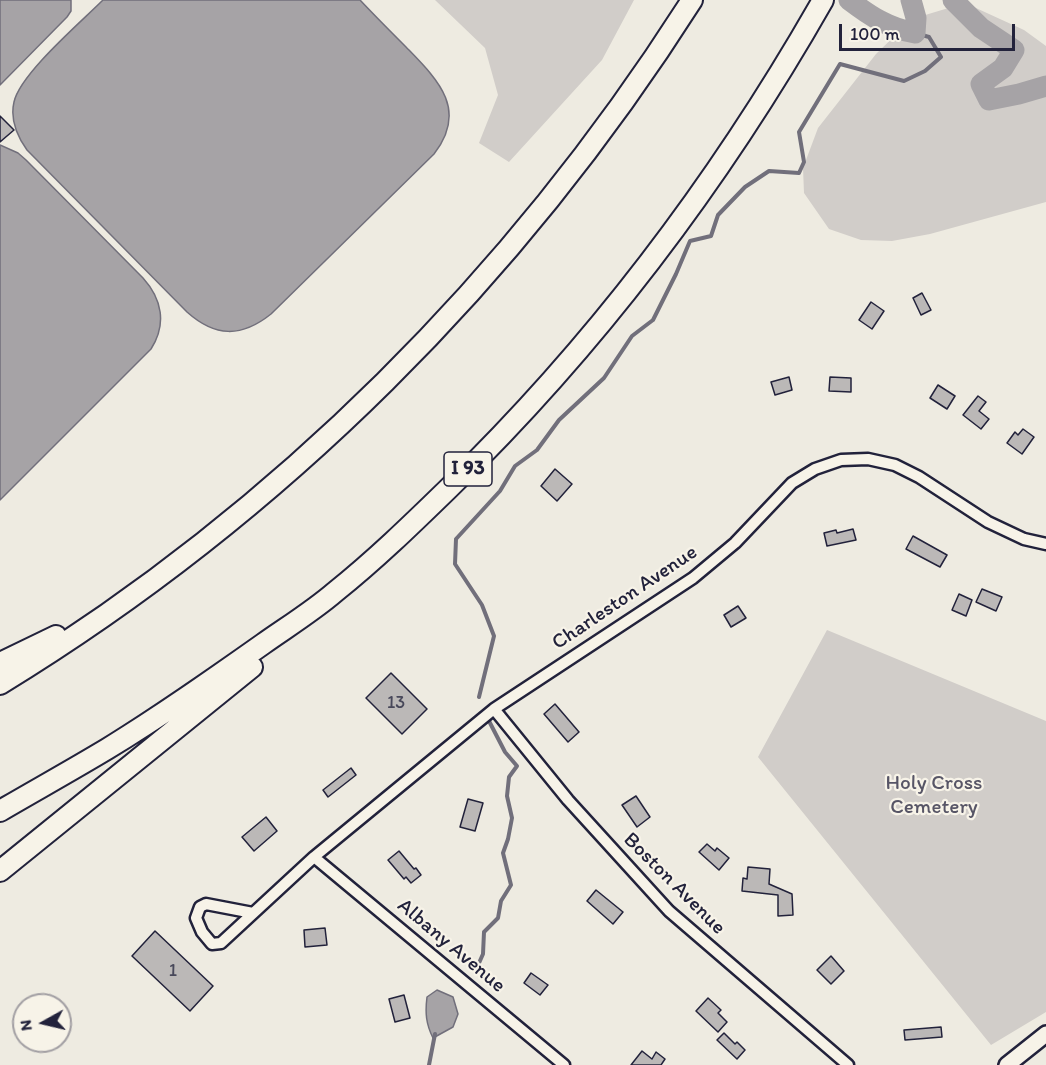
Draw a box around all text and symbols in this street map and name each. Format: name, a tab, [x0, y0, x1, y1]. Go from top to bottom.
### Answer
scale bar	[842, 12, 1018, 50]
text: 100 m	[850, 23, 900, 45]
road number: I 93	[444, 452, 492, 486]
street label: Charleston Avenue	[548, 540, 702, 656]
house number: 13	[387, 692, 405, 714]
park label: Holy Cross Cemetery	[886, 771, 982, 821]
street label: Boston Avenue	[618, 828, 730, 940]
street label: Albany Avenue	[392, 893, 510, 999]
house number: 1	[169, 960, 177, 982]
north arrow	[12, 993, 72, 1053]
text: N	[16, 1019, 36, 1032]

